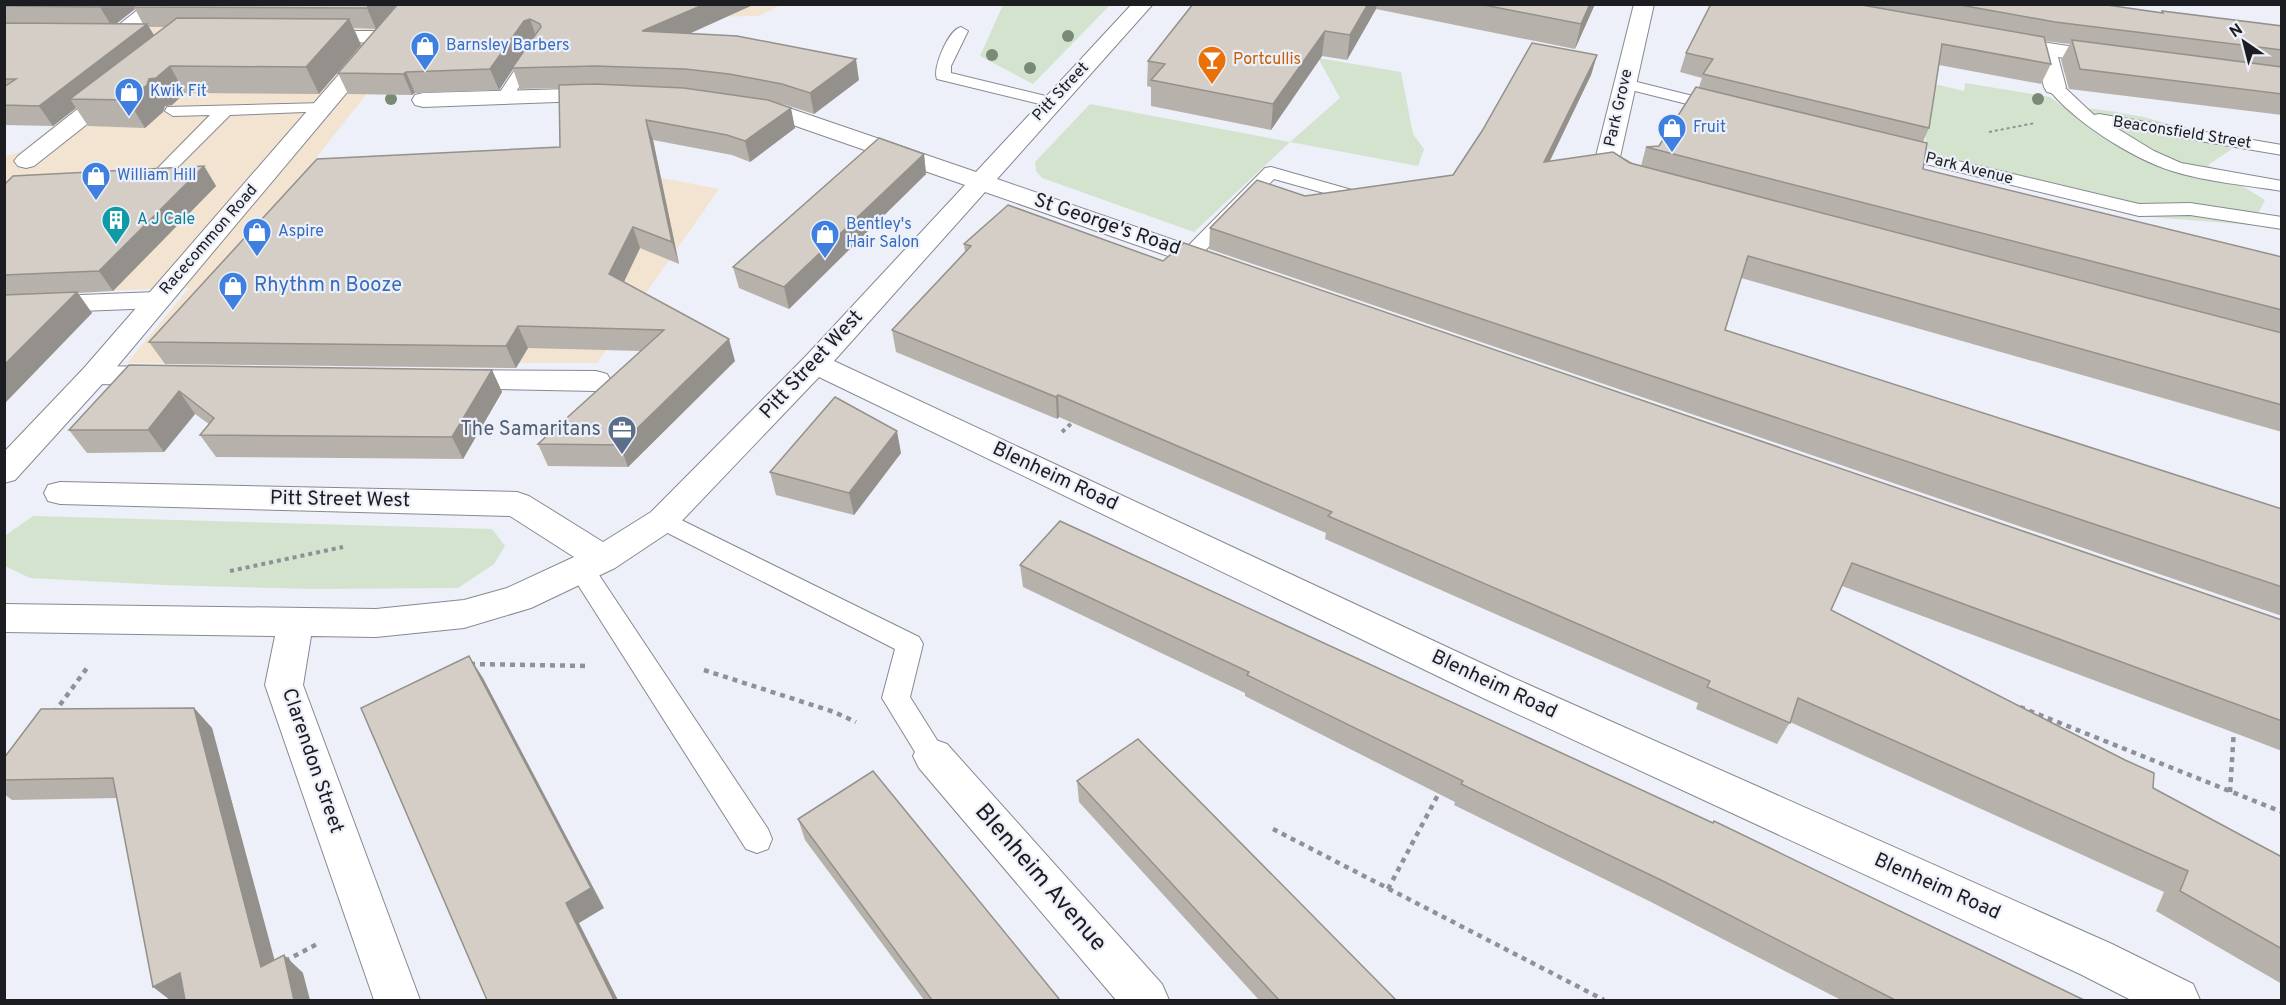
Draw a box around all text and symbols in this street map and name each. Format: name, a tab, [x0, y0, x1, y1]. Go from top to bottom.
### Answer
north arrow	[2214, 12, 2274, 72]
text: N	[2226, 20, 2247, 43]
shop icon: Barnsley Barbers	[409, 30, 441, 72]
place label: Barnsley Barbers	[446, 36, 570, 56]
bar icon: Portcullis	[1196, 44, 1228, 86]
place label: Portcullis	[1233, 50, 1301, 70]
street label: Pitt Street	[1029, 58, 1093, 126]
street label: Park Grove	[1600, 67, 1638, 149]
shop icon: Kwik Fit	[113, 76, 145, 118]
place label: Kwik Fit	[150, 82, 207, 102]
shop icon: Fruit	[1656, 112, 1688, 154]
street label: Beaconsfield Street	[2111, 112, 2253, 154]
place label: Fruit	[1693, 118, 1726, 138]
street label: Park Avenue	[1923, 148, 2015, 190]
shop icon: William Hill	[80, 160, 112, 202]
place label: William Hill	[117, 166, 197, 186]
street label: Racecommon Road	[156, 181, 262, 299]
street label: St George's Road	[1030, 188, 1184, 262]
building icon: A J Cale	[100, 204, 132, 246]
place label: A J Cale	[137, 210, 195, 230]
place label: Bentley's Hair Salon	[846, 215, 919, 253]
shop icon: Aspire	[241, 216, 273, 258]
shop icon: Bentley's Hair Salon	[809, 218, 841, 260]
place label: Aspire	[278, 222, 324, 242]
shop icon: Rhythm n Booze	[217, 270, 249, 312]
place label: Rhythm n Booze	[254, 273, 402, 299]
street label: Pitt Street West	[755, 305, 869, 425]
office icon: The Samaritans	[606, 414, 638, 456]
place label: The Samaritans	[460, 417, 601, 443]
street label: Blenheim Road	[988, 436, 1122, 518]
street label: Pitt Street West	[270, 486, 410, 514]
street label: Blenheim Road	[1427, 644, 1561, 726]
street label: Clarendon Street	[275, 685, 349, 837]
street label: Blenheim Avenue	[967, 798, 1113, 958]
street label: Blenheim Road	[1870, 847, 2004, 927]

